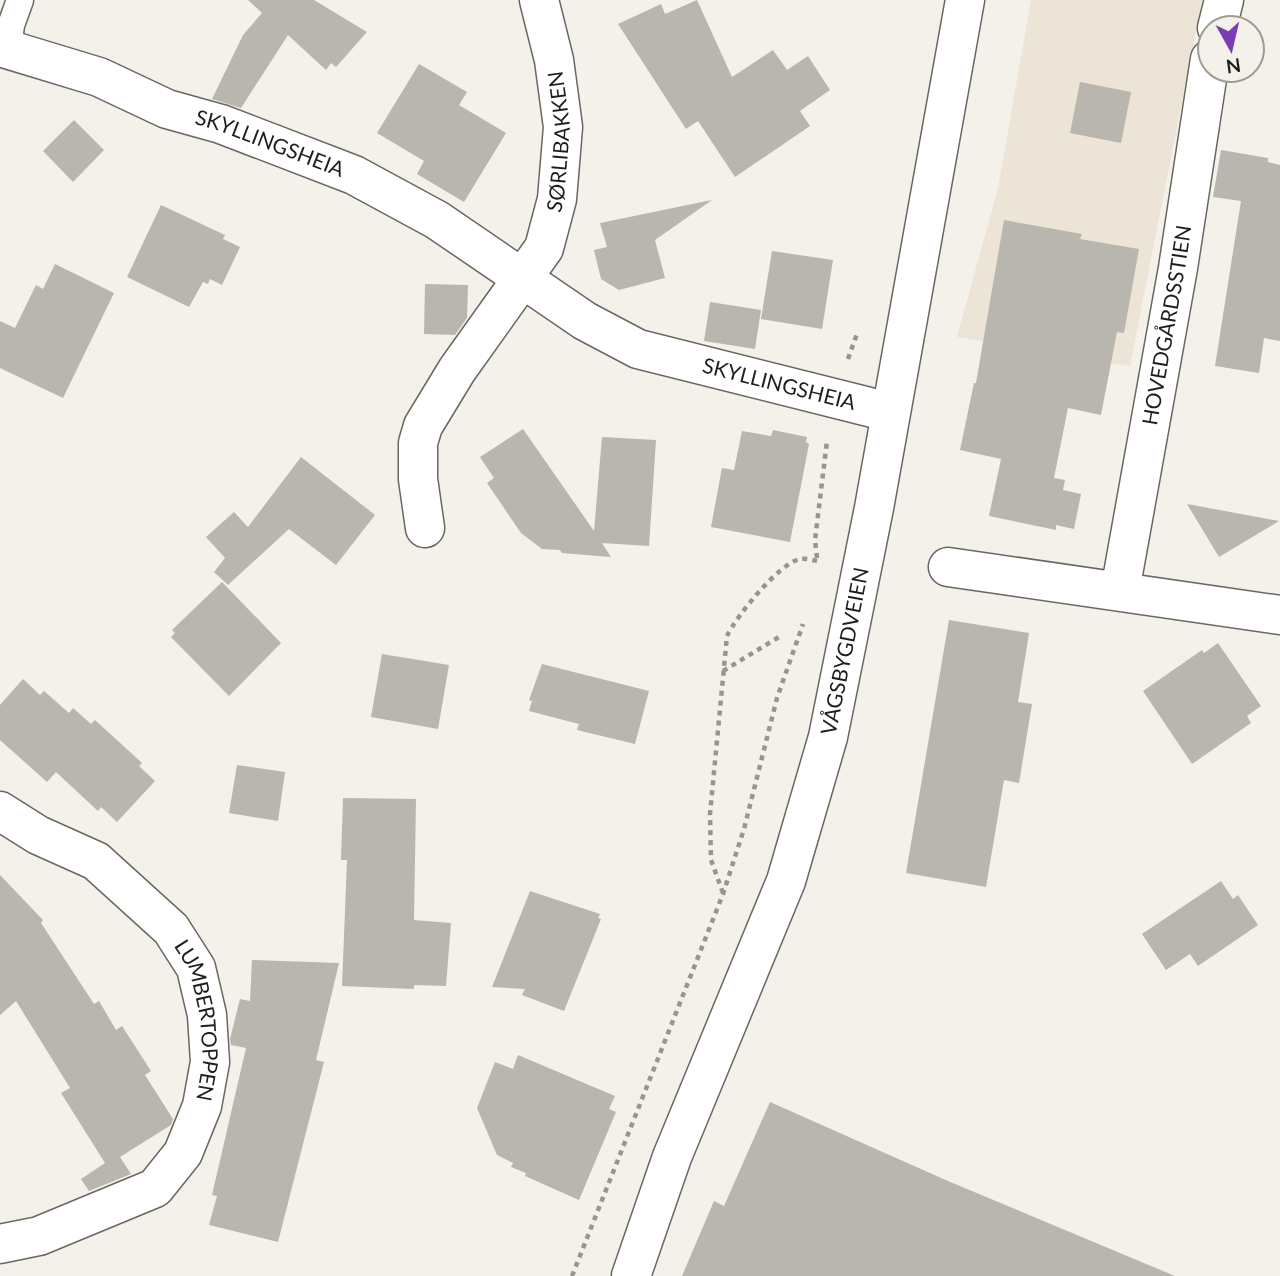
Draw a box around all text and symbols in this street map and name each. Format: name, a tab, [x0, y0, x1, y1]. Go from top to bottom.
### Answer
north arrow	[1196, 14, 1266, 84]
text: N	[1225, 54, 1242, 79]
street label: SØRLIBAKKEN	[540, 70, 574, 215]
street label: SKYLLINGSHEIA	[193, 104, 349, 181]
street label: HOVEDGÅRDSSTIEN	[1136, 223, 1195, 427]
street label: SKYLLINGSHEIA	[700, 352, 859, 414]
street label: VÅGSBYGDVEIEN	[815, 565, 873, 737]
street label: LUMBERTOPPEN	[170, 934, 224, 1103]

